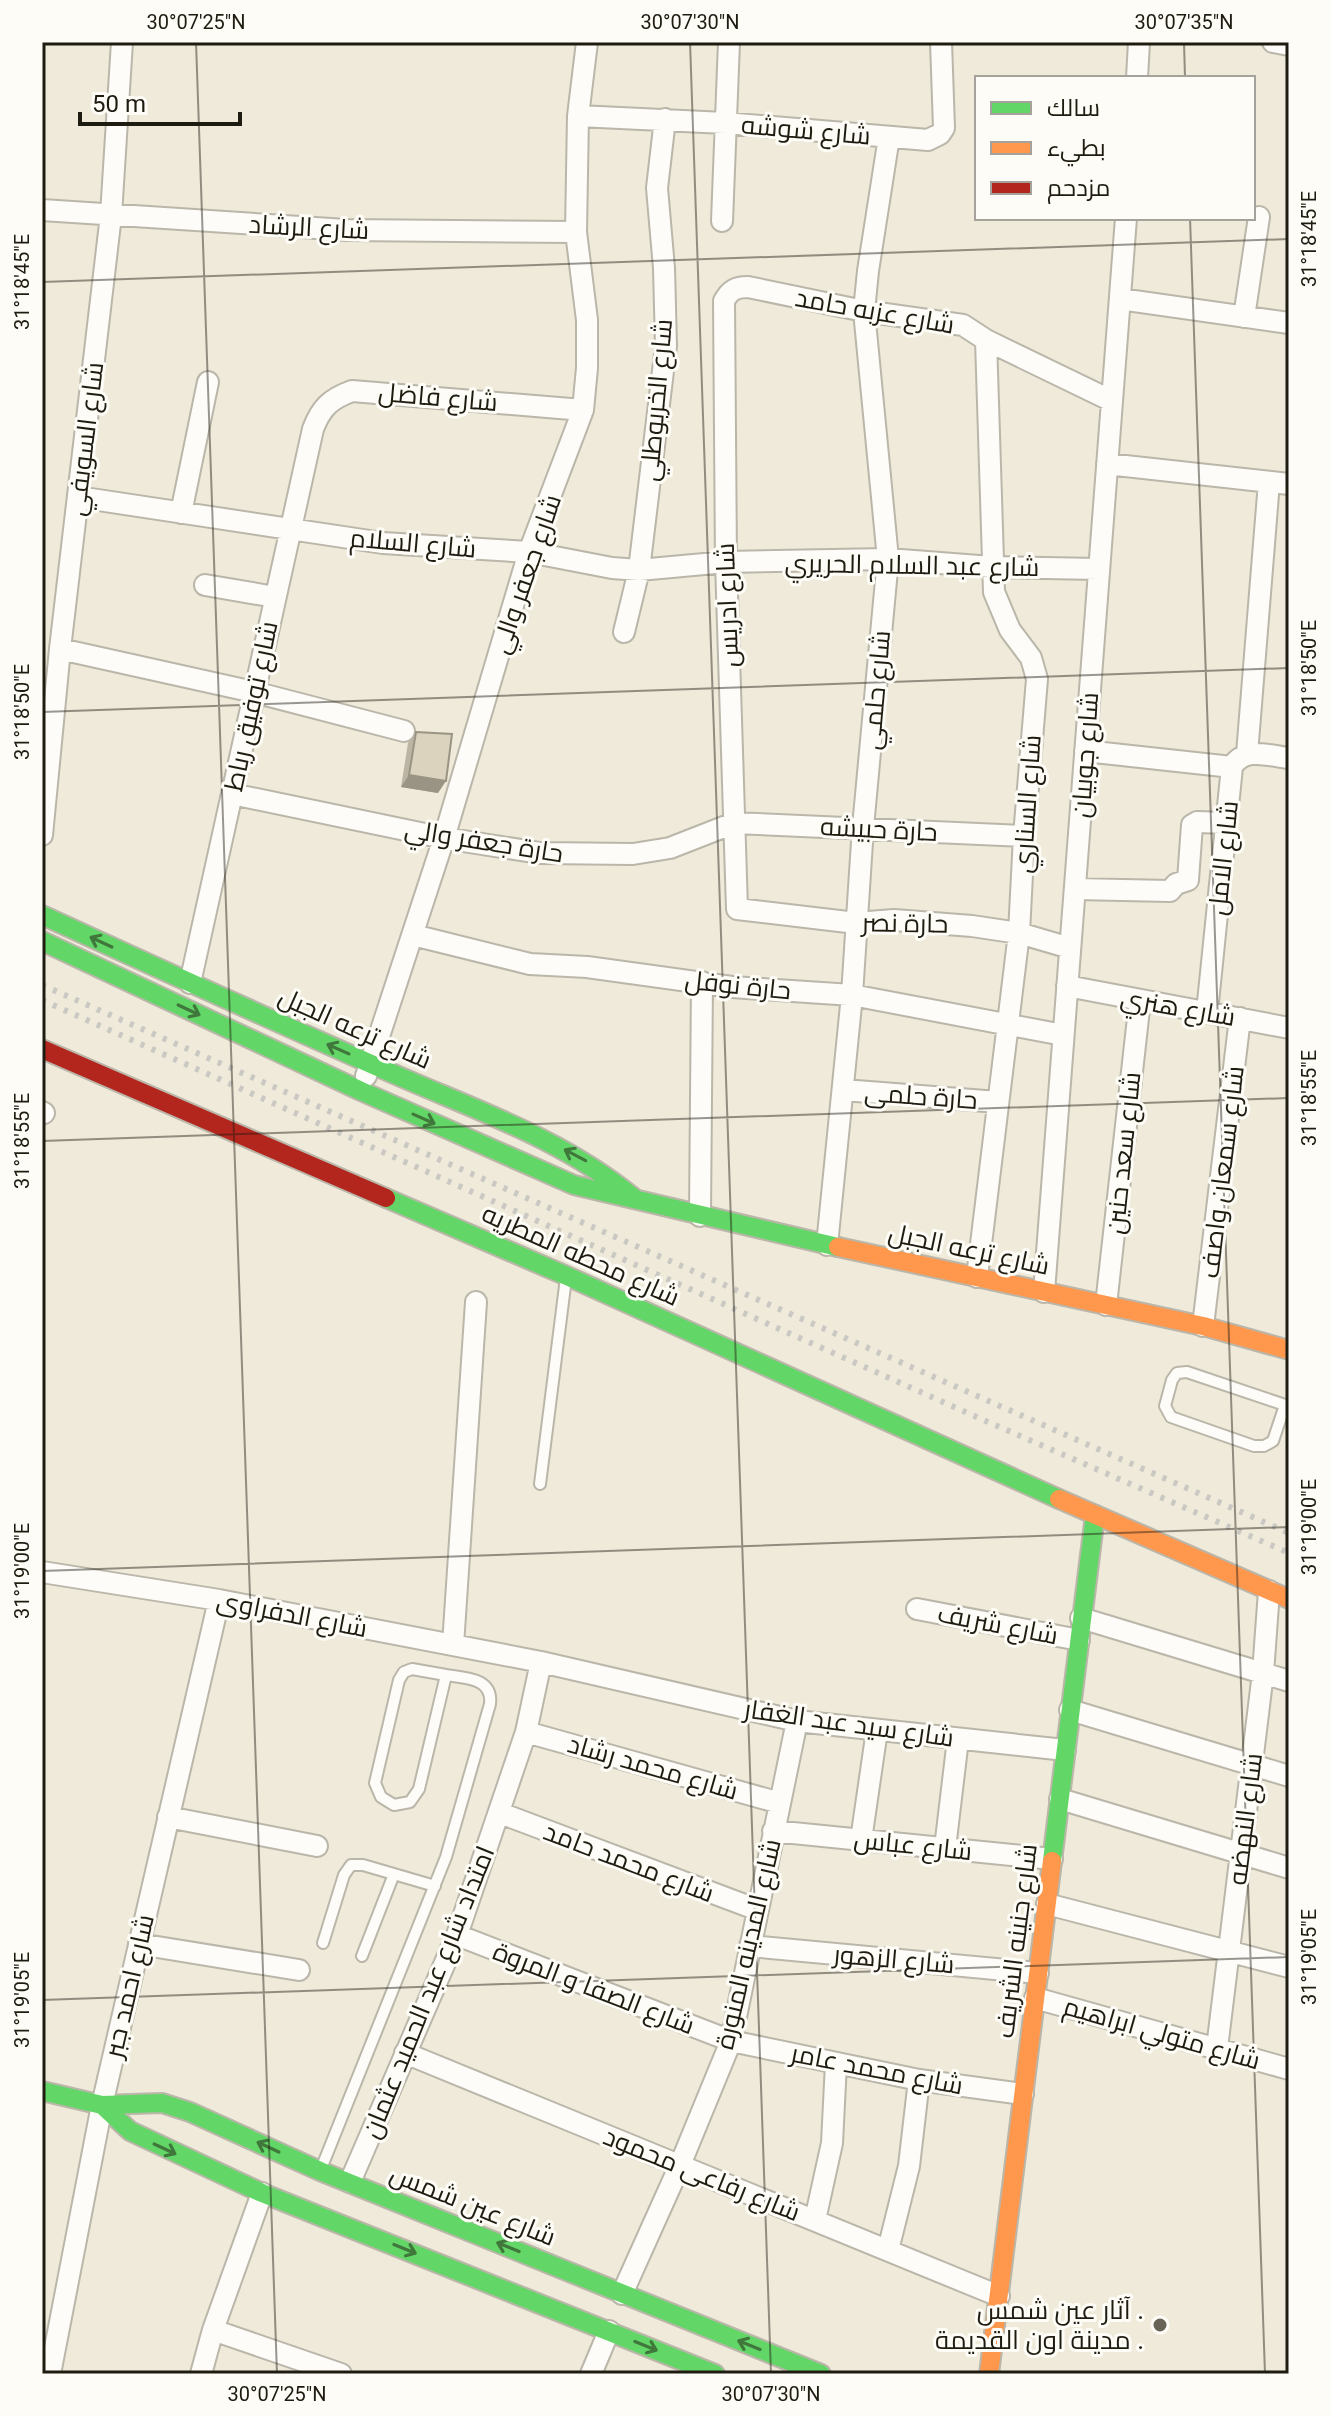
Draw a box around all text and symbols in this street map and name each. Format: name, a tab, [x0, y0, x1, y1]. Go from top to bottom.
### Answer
text: 30°07'25"N	[146, 10, 246, 34]
text: 30°07'30"N	[640, 10, 740, 34]
text: 30°07'35"N	[1134, 10, 1234, 34]
scale bar	[80, 76, 240, 126]
legend	[975, 76, 1255, 220]
text: 50 m	[92, 90, 146, 118]
text: سالك	[1047, 94, 1100, 122]
street label: شارع شوشه	[740, 109, 872, 153]
text: بطيء	[1047, 134, 1106, 167]
text: مزدحم	[1047, 174, 1110, 204]
text: 31°18'45"E	[1297, 191, 1321, 287]
street label: شارع الرشاد	[248, 209, 370, 247]
text: 31°18'45"E	[10, 234, 34, 330]
street label: شارع عزبه حامد	[793, 282, 957, 342]
street label: شارع الخربوطلي	[634, 317, 684, 483]
street label: شارع السويفي	[61, 360, 115, 518]
street label: شارع فاضل	[377, 377, 499, 419]
street label: شارع جعفر والي	[485, 490, 573, 659]
street label: شارع السلام	[348, 523, 478, 566]
street label: شارع ادريس	[710, 542, 746, 668]
street label: شارع عبد السلام الحريري	[784, 548, 1040, 587]
street label: شارع توفيق رباط	[218, 618, 286, 794]
text: 31°18'50"E	[1297, 620, 1321, 716]
street label: شارع حلمي	[856, 629, 902, 751]
text: 31°18'50"E	[10, 664, 34, 760]
street label: شارع جوبيان	[1066, 691, 1106, 819]
street label: شارع السناري	[1007, 734, 1052, 875]
street label: شارع الامل	[1202, 799, 1246, 917]
street label: حارة حبيشه	[819, 811, 939, 847]
street label: حارة جعفر والي	[402, 814, 565, 874]
street label: حارة نصر	[859, 907, 949, 939]
one-way arrow	[90, 934, 114, 949]
street label: حارة نوفل	[683, 965, 793, 1006]
street label: شارع ترعه الجبل	[273, 981, 436, 1077]
street label: شارع هنري	[1117, 982, 1238, 1037]
one-way arrow	[176, 1003, 200, 1018]
one-way arrow	[326, 1041, 350, 1056]
text: 31°18'55"E	[1297, 1050, 1321, 1146]
street label: شارع سمعان واصف	[1194, 1064, 1252, 1280]
street label: شارع سعد حنين	[1100, 1070, 1148, 1236]
street label: حارة حلمى	[863, 1077, 979, 1116]
text: 31°18'55"E	[10, 1093, 34, 1189]
one-way arrow	[412, 1112, 436, 1127]
one-way arrow	[564, 1147, 588, 1163]
street label: شارع محطه المطريه	[477, 1198, 684, 1314]
street label: شارع ترعه الجبل	[885, 1217, 1052, 1283]
text: 31°19'00"E	[1297, 1479, 1321, 1575]
text: 31°19'00"E	[10, 1523, 34, 1619]
street label: شارع الدفراوى	[214, 1585, 370, 1645]
street label: شارع شريف	[935, 1598, 1061, 1652]
street label: شارع سيد عبد الغفار	[740, 1693, 956, 1755]
street label: شارع محمد رشاد	[564, 1728, 742, 1808]
street label: شارع النهضه	[1222, 1751, 1270, 1887]
street label: شارع محمد حامد	[539, 1816, 718, 1910]
street label: شارع عباس	[852, 1824, 974, 1868]
street label: شارع المدينه المنورة	[709, 1836, 789, 2053]
street label: امتداد شارع عبد الحميد عثمان	[356, 1842, 502, 2143]
street label: شارع جنينه الشريف	[989, 1842, 1045, 2040]
text: 31°19'05"E	[1297, 1909, 1321, 2005]
street label: شارع احمد جبر	[98, 1911, 162, 2063]
street label: شارع الصفا و المروة	[488, 1936, 699, 2042]
street label: شارع الزهور	[830, 1939, 956, 1981]
text: 31°19'05"E	[10, 1952, 34, 2048]
street label: شارع متولي ابراهيم	[1058, 1991, 1264, 2081]
street label: شارع محمد عامر	[786, 2037, 966, 2102]
street label: شارع رفاعى محمود	[599, 2121, 805, 2229]
one-way arrow	[256, 2139, 280, 2154]
one-way arrow	[153, 2142, 177, 2157]
street label: شارع عين شمس	[385, 2158, 560, 2254]
one-way arrow	[496, 2239, 521, 2254]
one-way arrow	[392, 2243, 417, 2258]
place label: آثار عين شمس . مدينة اون القديمة .	[935, 2295, 1144, 2355]
marker: آثار عين شمس . مدينة اون القديمة .	[1151, 2316, 1169, 2334]
one-way arrow	[737, 2337, 762, 2351]
one-way arrow	[633, 2340, 658, 2355]
text: 30°07'25"N	[227, 2382, 327, 2406]
text: 30°07'30"N	[721, 2382, 821, 2406]

